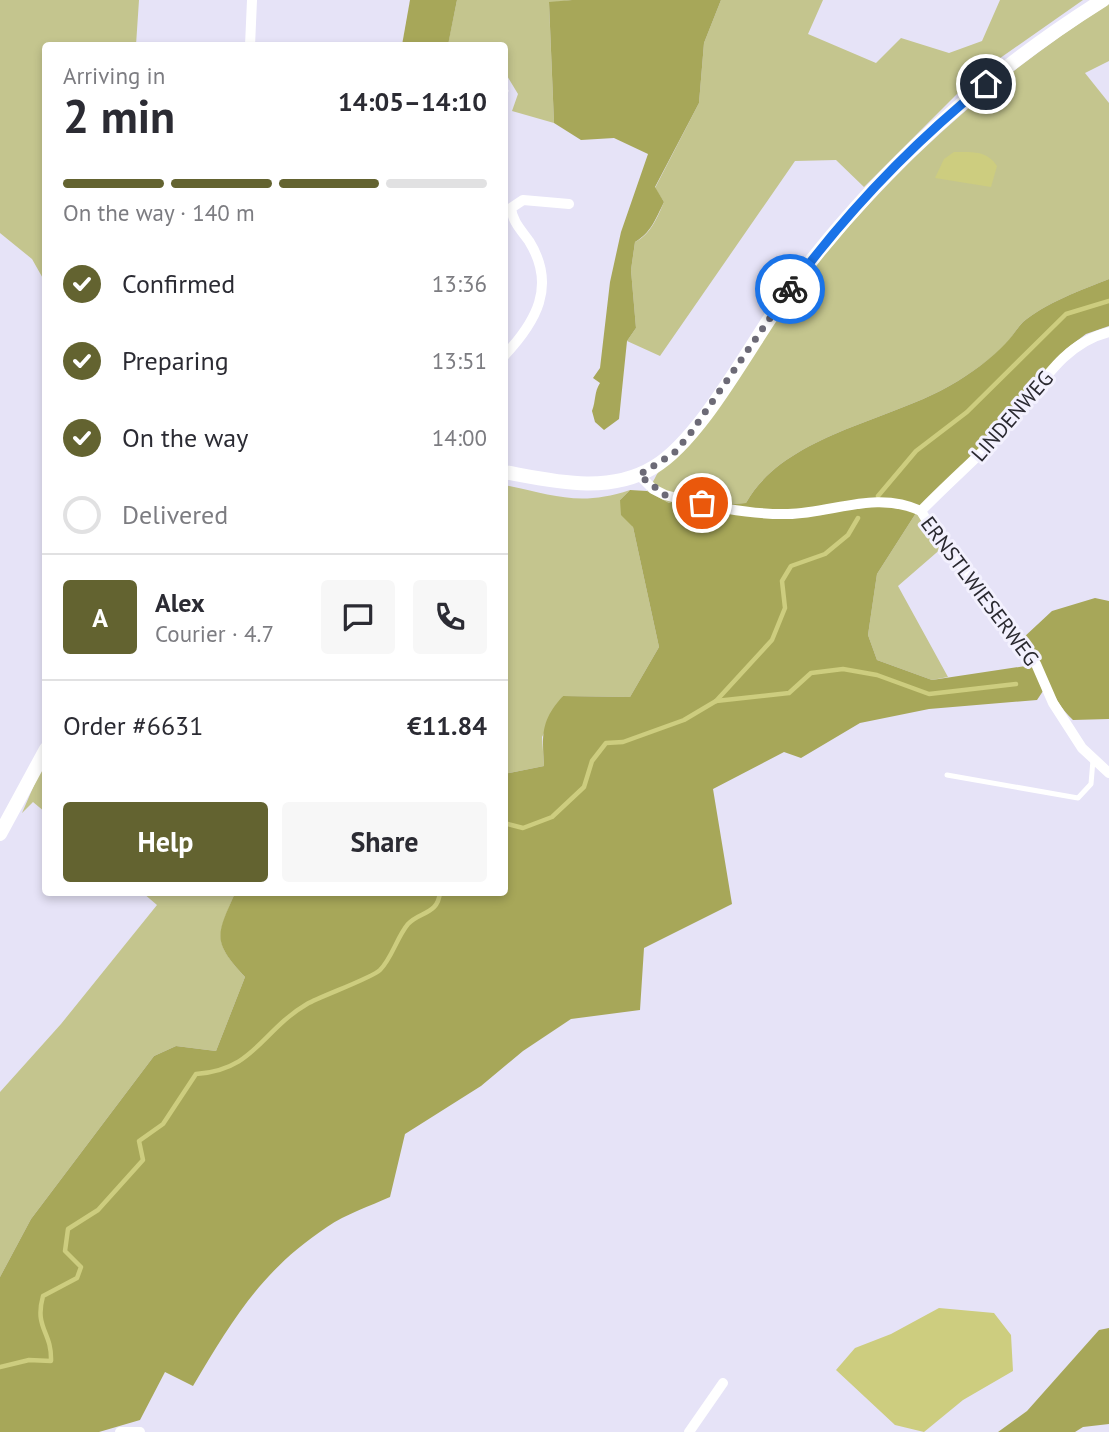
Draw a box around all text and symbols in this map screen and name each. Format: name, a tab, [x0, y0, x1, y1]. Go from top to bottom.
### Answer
pin	[956, 54, 1016, 114]
text: Arriving in	[63, 61, 165, 90]
icon: home	[967, 65, 1005, 103]
text: 14:05–14:10	[338, 85, 487, 118]
text: 2 min	[63, 86, 175, 146]
text: On the way · 140 m	[63, 198, 255, 227]
courier	[755, 254, 825, 324]
icon: check	[63, 265, 101, 303]
text: Confirmed	[122, 267, 235, 300]
text: 13:36	[432, 269, 487, 298]
icon: bike	[771, 270, 809, 308]
icon: check	[63, 342, 101, 380]
text: Preparing	[122, 344, 229, 377]
text: 13:51	[432, 346, 487, 375]
street label: LINDENWEG	[965, 365, 1059, 467]
icon: check	[63, 419, 101, 457]
text: On the way	[122, 421, 248, 454]
text: 14:00	[432, 423, 487, 452]
pin	[672, 473, 732, 533]
icon: bag	[683, 484, 721, 522]
text: Delivered	[122, 498, 228, 531]
street label: ERNSTLWIESERWEG	[915, 511, 1045, 671]
button: chat	[321, 580, 395, 654]
button: phone	[413, 580, 487, 654]
text: Alex	[155, 586, 205, 619]
text: A	[92, 601, 108, 634]
text: Courier · 4.7	[155, 619, 274, 648]
text: Order #6631	[63, 709, 203, 742]
text: €11.84	[407, 709, 487, 742]
button: Help	[63, 802, 268, 882]
button: Share	[282, 802, 487, 882]

